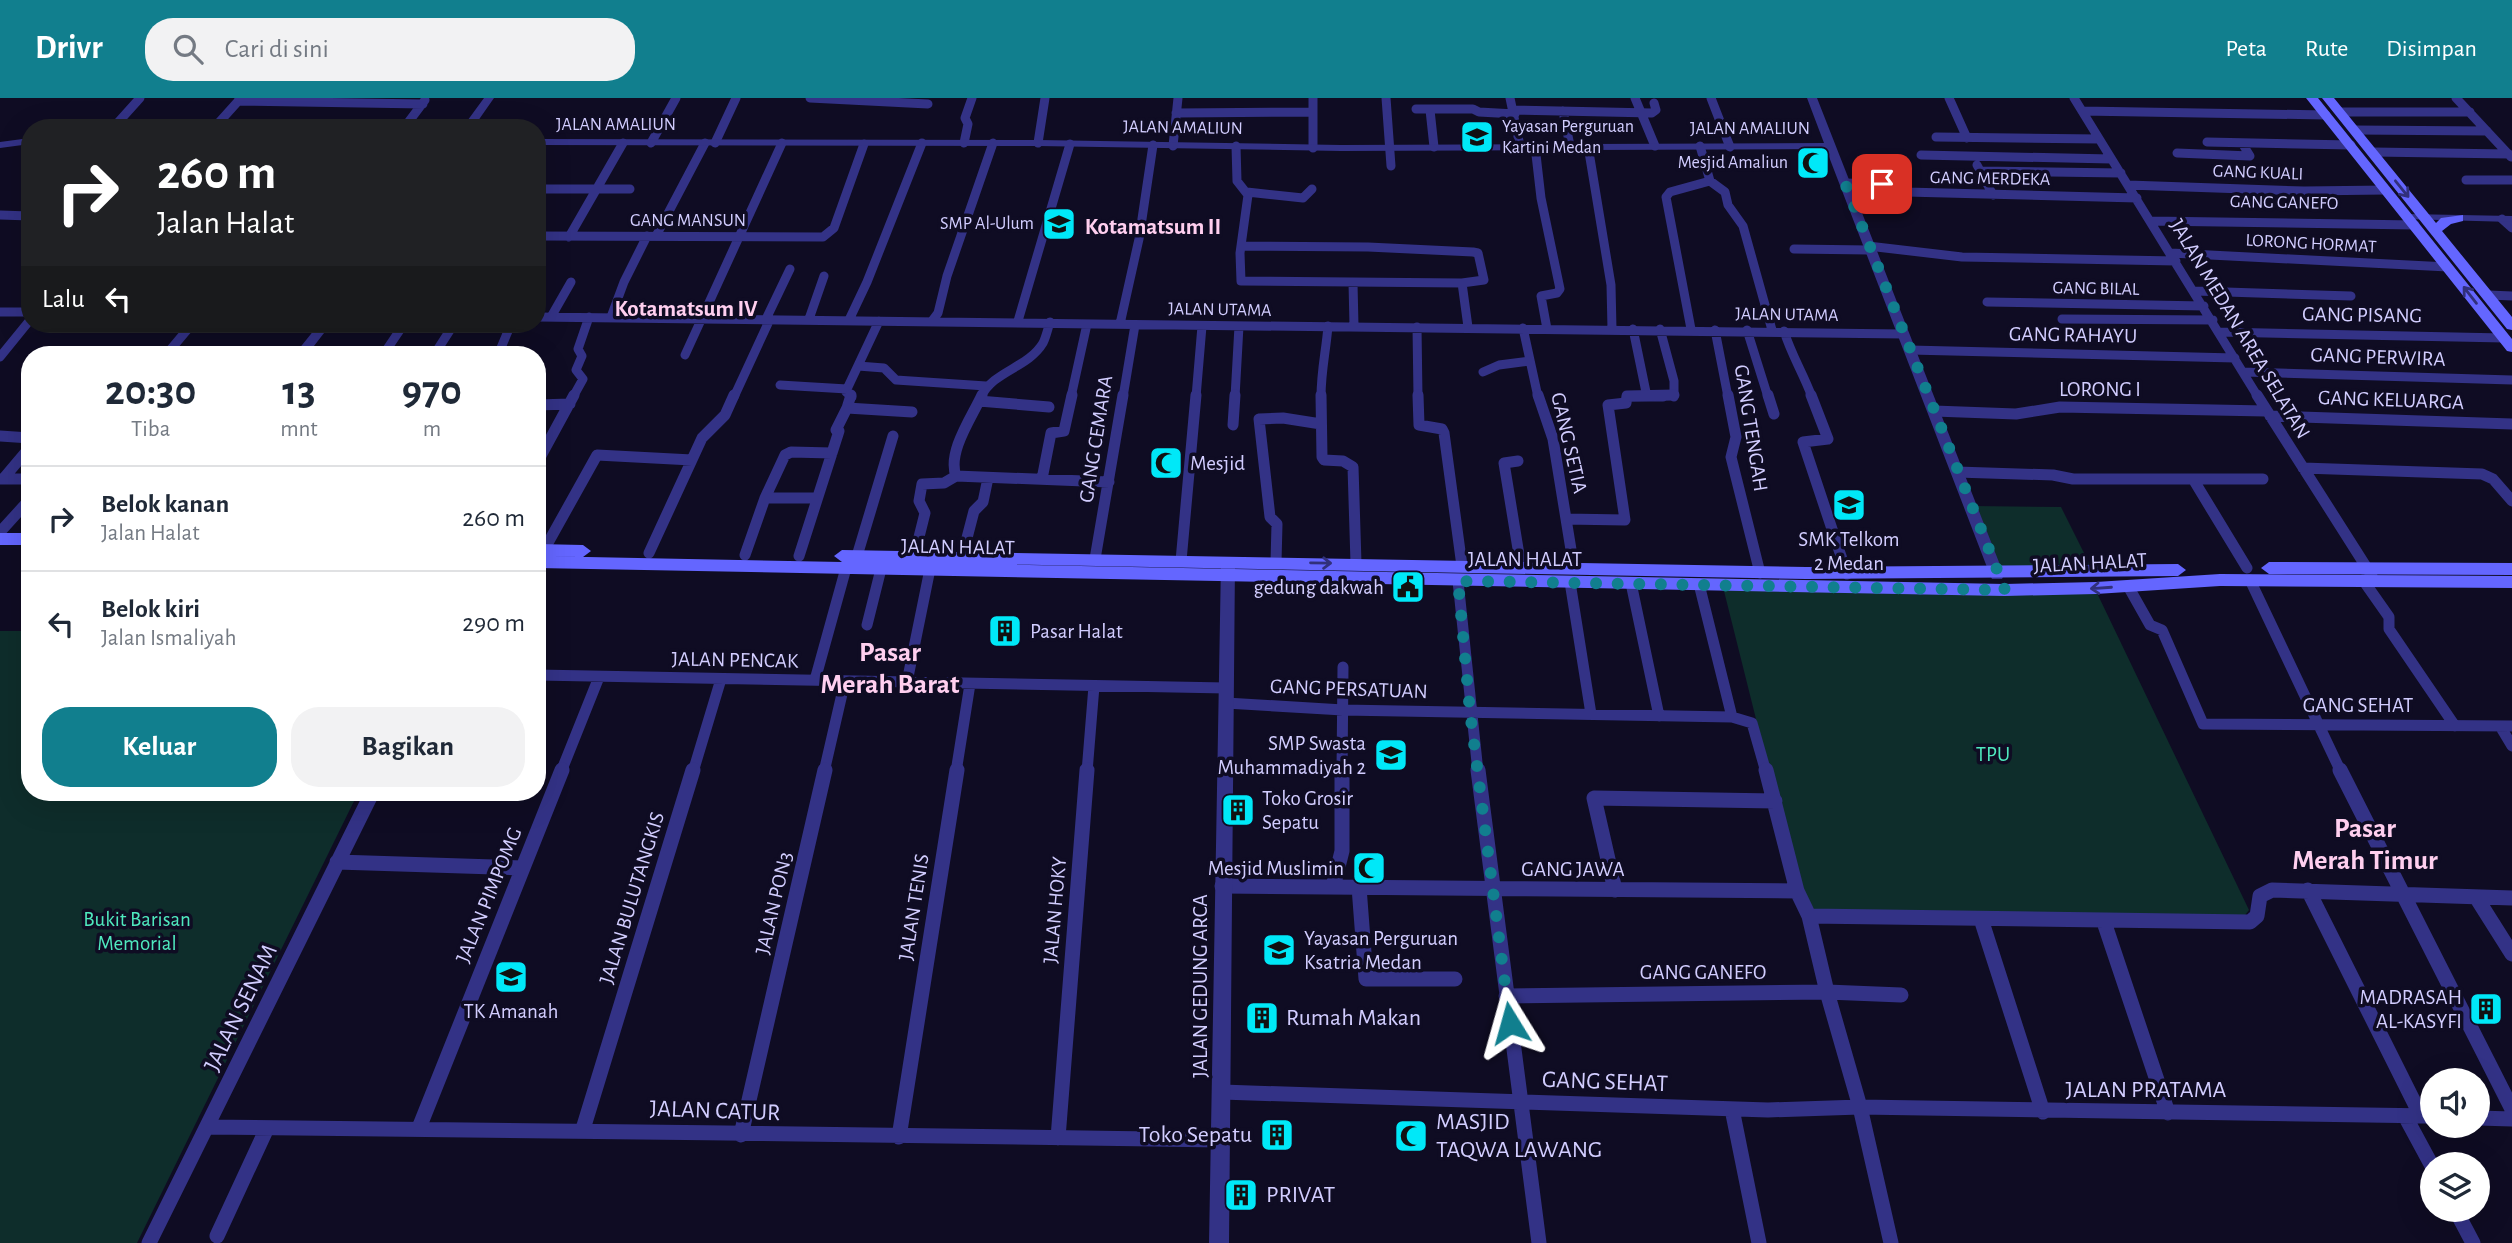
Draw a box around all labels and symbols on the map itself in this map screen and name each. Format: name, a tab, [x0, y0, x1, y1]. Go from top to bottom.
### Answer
street label: JALAN AMALIUN	[556, 116, 676, 134]
street label: JALAN AMALIUN	[1123, 118, 1243, 138]
school or university icon: Yayasan Perguruan Kartini Medan	[1458, 118, 1496, 156]
place label: Yayasan Perguruan Kartini Medan	[1502, 118, 1634, 157]
street label: JALAN AMALIUN	[1690, 120, 1810, 138]
mosque icon: Mesjid Amaliun	[1794, 144, 1832, 182]
place label: Mesjid Amaliun	[1678, 154, 1788, 172]
pin	[1852, 154, 1912, 214]
street label: GANG KUALI	[2212, 162, 2304, 184]
street label: GANG MERDEKA	[1930, 169, 2051, 189]
one-way arrow	[2395, 179, 2410, 197]
street label: GANG GANEFO	[2230, 193, 2338, 213]
school or university icon: SMP Al-Ulum	[1040, 205, 1078, 243]
street label: GANG MANSUN	[630, 212, 746, 230]
place label: SMP Al-Ulum	[940, 215, 1034, 233]
district label: Kotamatsum II	[1085, 216, 1221, 239]
street label: JALAN MEDAN AREA SELATAN	[2166, 216, 2314, 442]
street label: LORONG HORMAT	[2245, 232, 2377, 256]
street label: GANG BILAL	[2052, 279, 2140, 299]
one-way arrow	[2462, 286, 2477, 304]
district label: Kotamatsum IV	[614, 298, 758, 321]
street label: JALAN UTAMA	[1168, 300, 1272, 320]
street label: GANG PISANG	[2302, 303, 2422, 327]
street label: JALAN UTAMA	[1735, 305, 1839, 325]
street label: GANG RAHAYU	[2009, 323, 2137, 347]
street label: GANG PERWIRA	[2310, 344, 2446, 370]
street label: GANG TENGAH	[1731, 363, 1771, 493]
street label: GANG CEMARA	[1076, 374, 1116, 504]
street label: LORONG I	[2059, 379, 2141, 400]
street label: GANG KELUARGA	[2318, 387, 2464, 413]
street label: GANG SETIA	[1547, 391, 1591, 495]
mosque icon: Mesjid	[1147, 444, 1185, 482]
place label: Mesjid	[1190, 453, 1245, 474]
school or university icon: SMK Telkom 2 Medan	[1830, 486, 1868, 524]
place label: SMK Telkom 2 Medan	[1798, 529, 1900, 574]
street label: JALAN HALAT	[901, 536, 1015, 558]
street label: JALAN HALAT	[1468, 549, 1582, 570]
street label: JALAN HALAT	[2033, 550, 2147, 576]
one-way arrow	[1309, 556, 1332, 569]
public building icon: gedung dakwah	[1389, 568, 1427, 606]
place label: gedung dakwah	[1254, 577, 1384, 598]
one-way arrow	[2090, 582, 2113, 595]
building icon: Pasar Halat	[986, 612, 1024, 650]
place label: Pasar Halat	[1030, 621, 1123, 642]
district label: Pasar Merah Barat	[820, 639, 960, 699]
street label: JALAN PENCAK	[671, 648, 799, 672]
street label: GANG PERSATUAN	[1270, 676, 1428, 702]
street label: GANG SEHAT	[2303, 695, 2413, 716]
place label: SMP Swasta Muhammadiyah 2	[1217, 733, 1366, 778]
school or university icon: SMP Swasta Muhammadiyah 2	[1372, 736, 1410, 774]
park label: TPU	[1976, 744, 2010, 765]
place label: Toko Grosir Sepatu	[1262, 788, 1353, 833]
building icon: Toko Grosir Sepatu	[1219, 791, 1257, 829]
street label: JALAN BULUTANGKIS	[596, 809, 668, 986]
district label: Pasar Merah Timur	[2292, 815, 2438, 875]
street label: JALAN PIMPOMG	[452, 824, 526, 966]
mosque icon: Mesjid Muslimin	[1350, 849, 1388, 887]
street label: JALAN PON3	[752, 850, 796, 956]
street label: JALAN TENIS	[895, 852, 933, 962]
street label: JALAN HOKY	[1040, 856, 1070, 964]
place label: Mesjid Muslimin	[1208, 858, 1344, 879]
street label: GANG JAWA	[1521, 859, 1625, 880]
street label: JALAN GEDUNG ARCA	[1190, 894, 1211, 1078]
park label: Bukit Barisan Memorial	[83, 909, 191, 954]
place label: Yayasan Perguruan Ksatria Medan	[1304, 928, 1458, 973]
school or university icon: Yayasan Perguruan Ksatria Medan	[1260, 931, 1298, 969]
street label: JALAN SENAM	[200, 941, 282, 1075]
school or university icon: TK Amanah	[492, 958, 530, 996]
street label: GANG GANEFO	[1640, 962, 1766, 983]
position arrow	[1473, 986, 1547, 1060]
place label: MADRASAH AL-KASYFI	[2360, 987, 2462, 1032]
building icon: MADRASAH AL-KASYFI	[2467, 990, 2505, 1028]
building icon: Rumah Makan	[1243, 999, 1281, 1037]
place label: TK Amanah	[464, 1001, 558, 1022]
place label: Rumah Makan	[1286, 1006, 1421, 1030]
street label: GANG SEHAT	[1541, 1068, 1669, 1096]
street label: JALAN PRATAMA	[2066, 1078, 2227, 1102]
street label: JALAN CATUR	[649, 1097, 781, 1125]
place label: MASJID TAQWA LAWANG	[1436, 1110, 1602, 1162]
building icon: Toko Sepatu	[1258, 1116, 1296, 1154]
mosque icon: MASJID TAQWA LAWANG	[1392, 1117, 1430, 1155]
place label: Toko Sepatu	[1139, 1123, 1252, 1147]
building icon: PRIVAT	[1222, 1176, 1260, 1214]
place label: PRIVAT	[1266, 1183, 1335, 1207]

